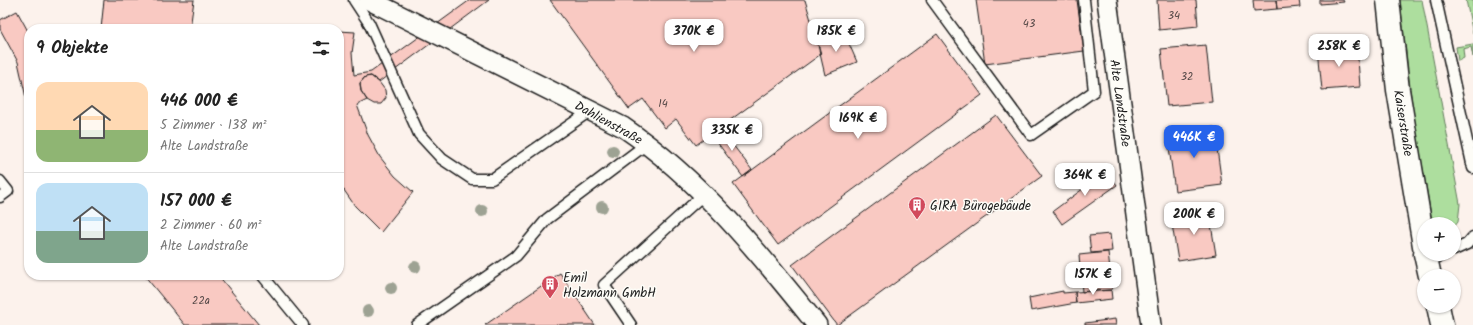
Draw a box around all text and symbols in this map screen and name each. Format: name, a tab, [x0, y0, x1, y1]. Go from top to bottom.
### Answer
house number: 34	[1168, 7, 1180, 25]
house number: 43	[1023, 15, 1035, 33]
pin: 370K €	[661, 19, 727, 53]
pin: 185K €	[803, 19, 869, 53]
text: 370K €	[674, 21, 715, 42]
text: 185K €	[816, 21, 856, 42]
pin: 258K €	[1306, 34, 1372, 68]
text: 9 Objekte	[36, 35, 108, 62]
text: 258K €	[1318, 36, 1360, 57]
icon: filters	[310, 37, 332, 59]
street label: Alte Landstraße	[1103, 58, 1136, 148]
house number: 32	[1181, 68, 1193, 86]
text: 446 000 €	[160, 88, 238, 115]
street label: Kaiserstraße	[1387, 89, 1418, 158]
house number: 14	[658, 95, 668, 113]
street label: Dahlienstraße	[570, 96, 646, 151]
icon: home	[68, 98, 116, 146]
pin: 169K €	[825, 106, 891, 140]
text: 169K €	[839, 108, 877, 129]
text: 5 Zimmer · 138 m²	[160, 115, 267, 136]
pin: 335K €	[699, 118, 765, 152]
text: 335K €	[711, 120, 753, 141]
pin: 446K €	[1161, 125, 1227, 159]
text: 446K €	[1173, 127, 1215, 148]
text: Alte Landstraße	[160, 136, 248, 157]
pin: 364K €	[1052, 163, 1118, 197]
text: 364K €	[1064, 165, 1106, 186]
text: 157 000 €	[160, 188, 232, 215]
building icon: GIRA Bürogebäude	[907, 195, 927, 220]
place label: GIRA Bürogebäude	[930, 196, 1031, 217]
icon: home	[68, 199, 116, 247]
pin: 200K €	[1161, 202, 1227, 236]
text: 200K €	[1173, 204, 1215, 225]
text: 2 Zimmer · 60 m²	[160, 215, 262, 236]
map controls	[1417, 217, 1461, 313]
button: +	[1417, 217, 1461, 261]
text: Alte Landstraße	[160, 236, 248, 257]
pin: 157K €	[1060, 262, 1126, 296]
text: 157K €	[1074, 264, 1112, 285]
place label: Emil Holzmann GmbH	[563, 268, 656, 304]
button: −	[1417, 269, 1461, 313]
building icon: Emil Holzmann GmbH	[540, 274, 560, 299]
house number: 22a	[192, 292, 210, 310]

